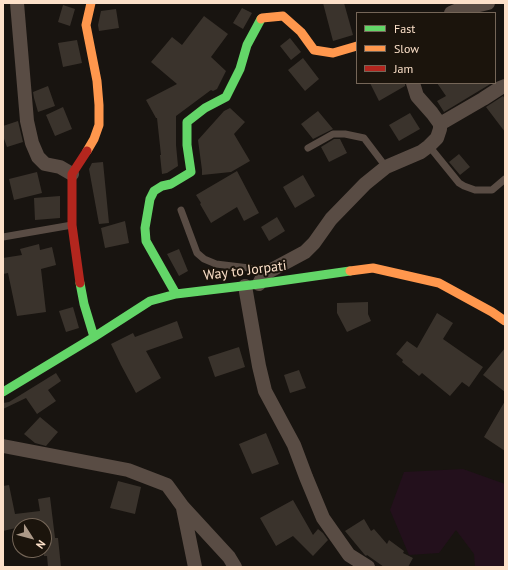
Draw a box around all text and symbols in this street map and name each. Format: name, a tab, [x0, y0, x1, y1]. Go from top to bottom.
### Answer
legend	[356, 12, 496, 84]
text: Fast	[394, 21, 415, 36]
text: Slow	[394, 41, 419, 56]
text: Jam	[394, 61, 413, 76]
street label: Way to Jorpati	[203, 258, 287, 284]
north arrow	[12, 518, 52, 558]
text: N	[33, 537, 49, 552]

